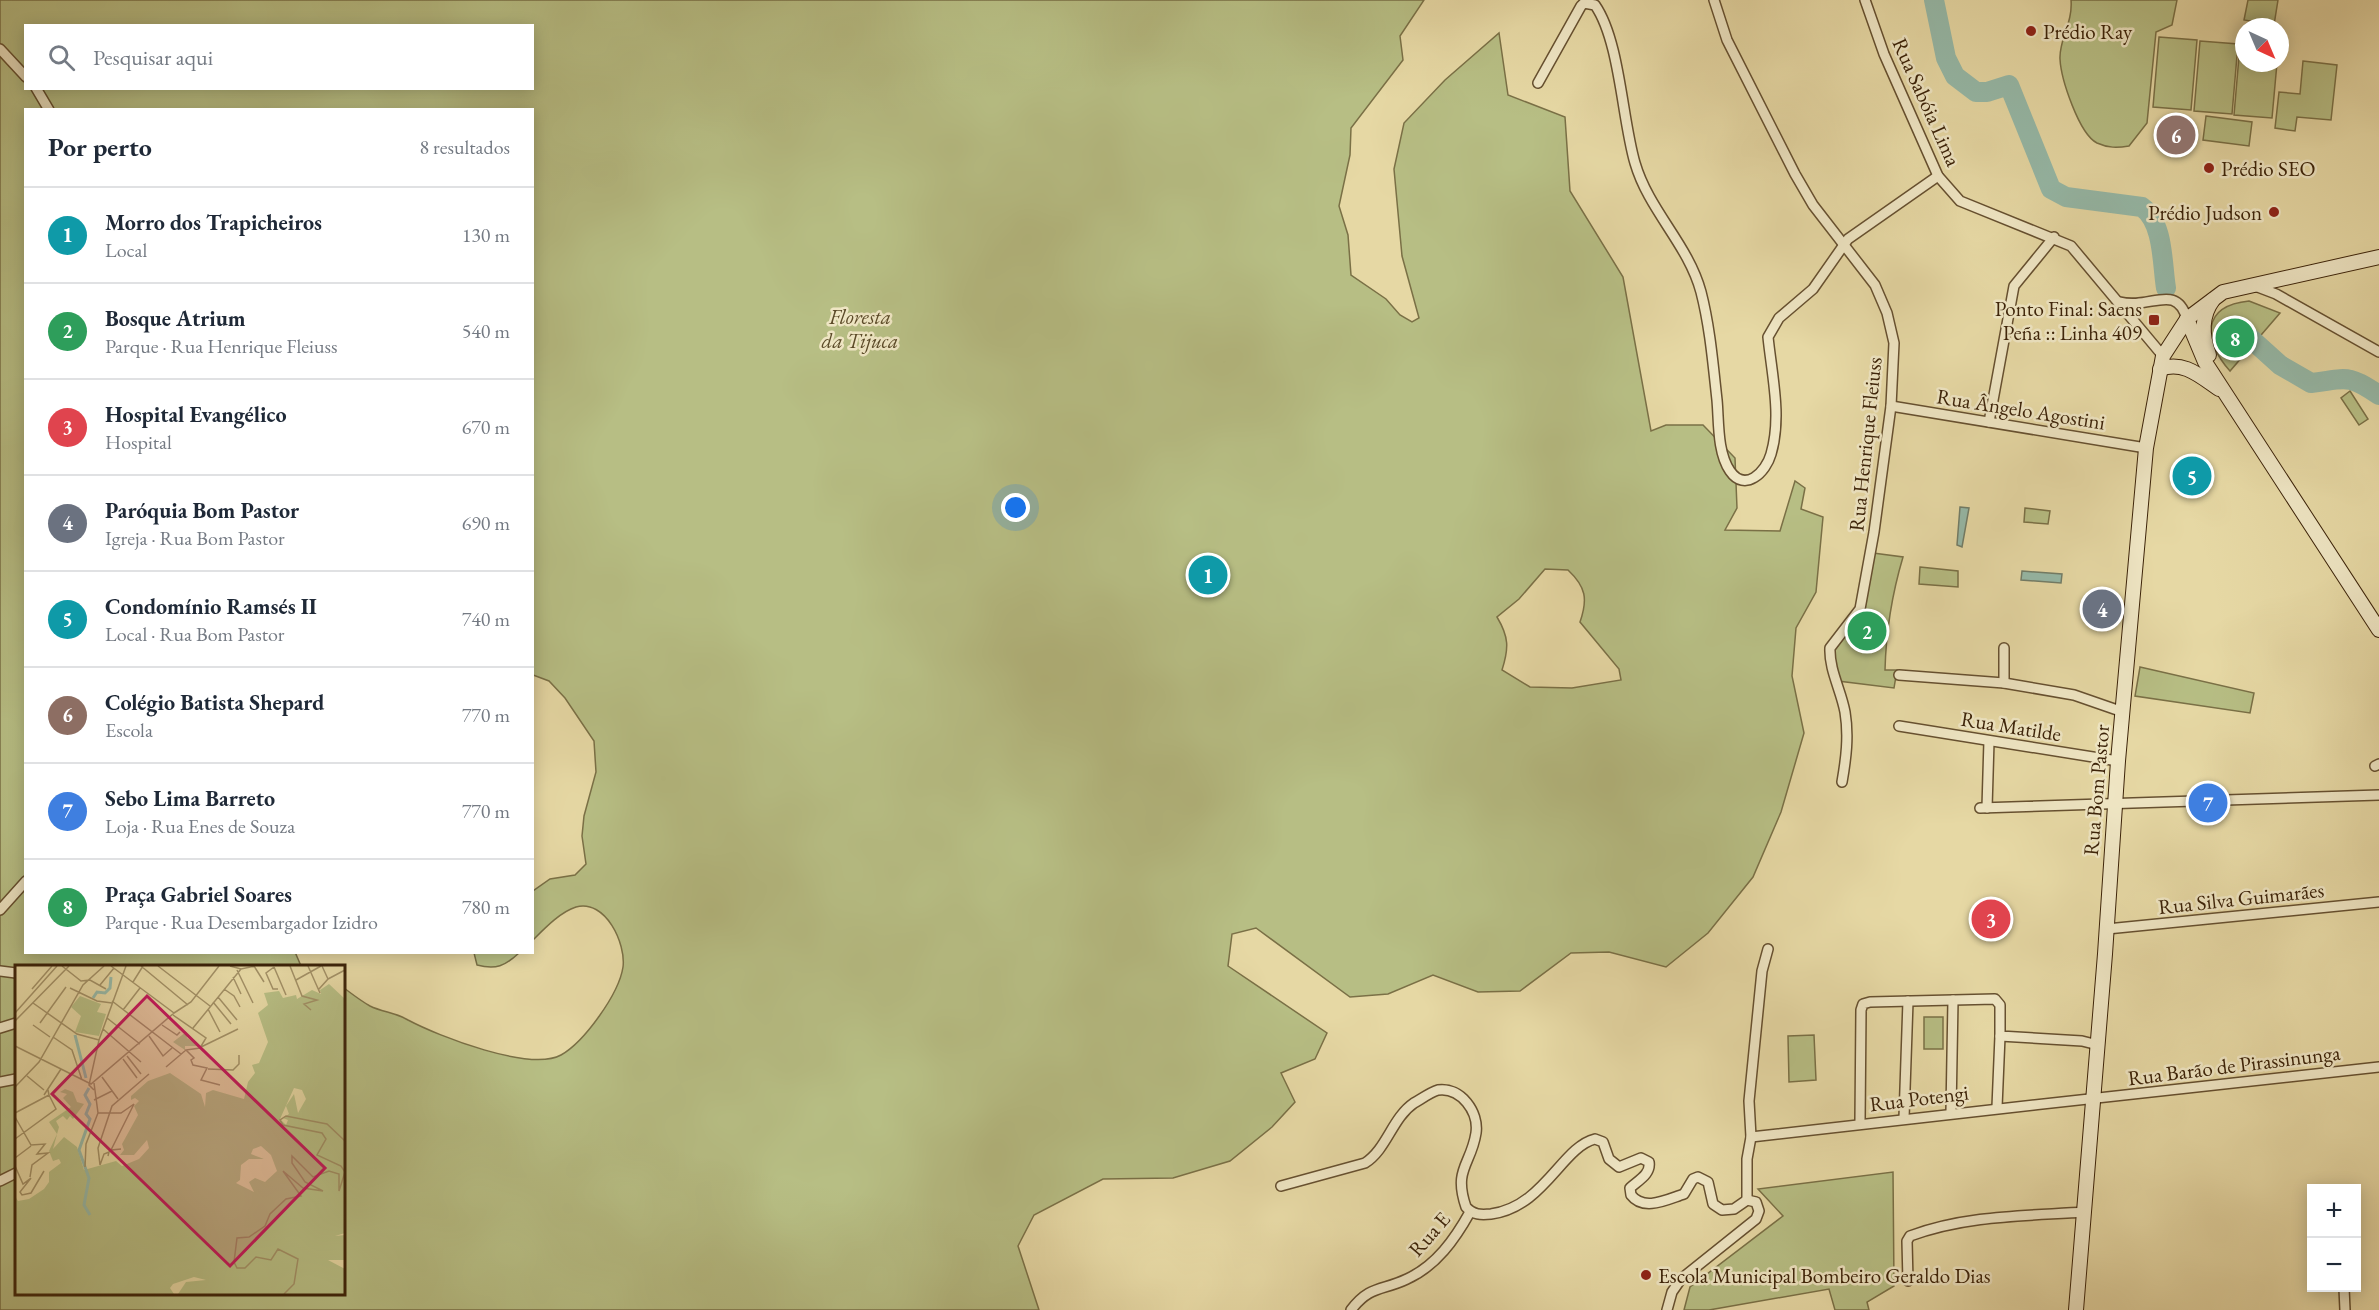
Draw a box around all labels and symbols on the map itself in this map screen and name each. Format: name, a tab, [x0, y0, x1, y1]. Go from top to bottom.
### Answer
place label: Prédio Ray	[2043, 18, 2133, 45]
north arrow	[2235, 18, 2289, 72]
marker: Prédio Ray	[2024, 24, 2038, 38]
street label: Rua Sabóia Lima	[1887, 34, 1968, 171]
pin: 6	[2156, 112, 2196, 158]
place label: Prédio SEO	[2221, 155, 2316, 182]
marker: Prédio SEO	[2202, 161, 2216, 175]
place label: Prédio Judson	[2148, 199, 2262, 226]
marker: Prédio Judson	[2267, 205, 2281, 219]
place label: Ponto Final: Saens Peña :: Linha 409	[1995, 295, 2142, 346]
park label: Floresta da Tijuca	[822, 303, 898, 354]
marker: Ponto Final: Saens Peña :: Linha 409	[2147, 313, 2161, 327]
pin: 8	[2216, 316, 2254, 360]
street label: Rua Henrique Fleiuss	[1842, 355, 1888, 533]
street label: Rua Ângelo Agostini	[1935, 382, 2107, 436]
pin: 5	[2172, 454, 2212, 498]
your location	[1001, 493, 1030, 522]
pin: 1	[1188, 552, 1228, 598]
pin: 4	[2082, 586, 2122, 632]
pin: 2	[1848, 608, 1886, 654]
street label: Rua Matilde	[1959, 705, 2063, 747]
street label: Rua Bom Pastor	[2077, 723, 2115, 857]
pin: 7	[2188, 780, 2228, 826]
street label: Rua Silva Guimarães	[2157, 876, 2325, 920]
pin: 3	[1972, 896, 2010, 942]
inset map	[15, 965, 345, 1295]
street label: Rua Barão de Pirassinunga	[2126, 1038, 2342, 1091]
street label: Rua Potengi	[1868, 1079, 1970, 1117]
street label: Rua E	[1402, 1206, 1456, 1262]
place label: Escola Municipal Bombeiro Geraldo Dias	[1658, 1262, 1991, 1289]
marker: Escola Municipal Bombeiro Geraldo Dias	[1639, 1268, 1653, 1282]

